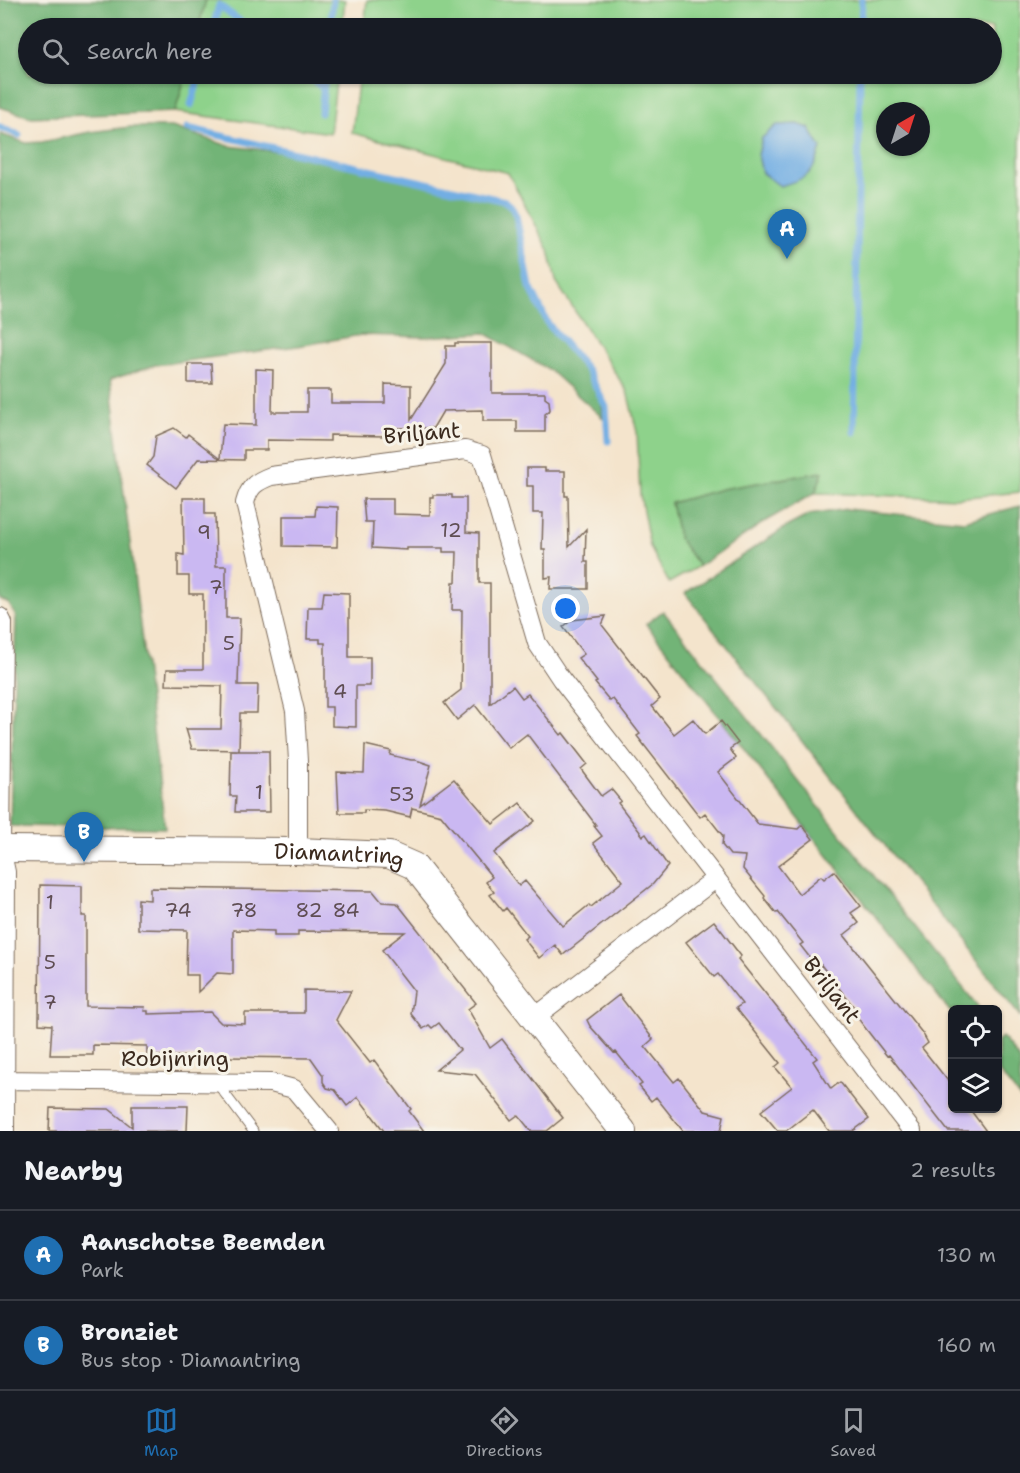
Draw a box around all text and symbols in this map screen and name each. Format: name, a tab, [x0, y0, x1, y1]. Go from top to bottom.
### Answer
search box	[18, 18, 1002, 84]
icon: search	[39, 35, 72, 68]
text: Search here	[87, 37, 213, 66]
north arrow	[876, 102, 930, 156]
pin: A	[768, 210, 806, 259]
street label: Briljant	[382, 415, 462, 451]
house number: 12	[440, 517, 462, 543]
house number: 9	[197, 519, 211, 545]
house number: 7	[209, 574, 223, 600]
your location	[551, 594, 580, 623]
house number: 5	[223, 630, 235, 656]
house number: 4	[333, 678, 347, 704]
house number: 1	[255, 779, 263, 805]
house number: 53	[389, 781, 415, 807]
pin: B	[64, 812, 104, 862]
street label: Diamantring	[274, 836, 410, 875]
house number: 1	[46, 889, 54, 915]
house number: 74	[164, 897, 192, 923]
house number: 78	[230, 897, 258, 923]
house number: 82	[296, 897, 322, 923]
house number: 84	[332, 897, 360, 923]
house number: 5	[44, 949, 56, 975]
street label: Briljant	[797, 951, 867, 1029]
house number: 7	[43, 989, 57, 1015]
map controls	[948, 1005, 1002, 1113]
button: locate	[948, 1005, 1002, 1059]
street label: Robijnring	[121, 1044, 229, 1073]
button: layers	[948, 1059, 1002, 1113]
text: Nearby	[24, 1153, 123, 1188]
text: 2 results	[910, 1157, 996, 1183]
text: Aanschotse Beemden	[81, 1228, 325, 1257]
text: A	[36, 1242, 51, 1268]
text: 130 m	[937, 1242, 996, 1268]
text: Park	[81, 1257, 124, 1283]
text: Bronziet	[81, 1318, 178, 1347]
text: B	[37, 1332, 50, 1358]
text: 160 m	[937, 1332, 996, 1358]
text: Bus stop · Diamantring	[81, 1347, 301, 1373]
tab: Map	[144, 1404, 178, 1461]
tab: Directions	[466, 1404, 543, 1461]
tab: Saved	[831, 1404, 876, 1461]

